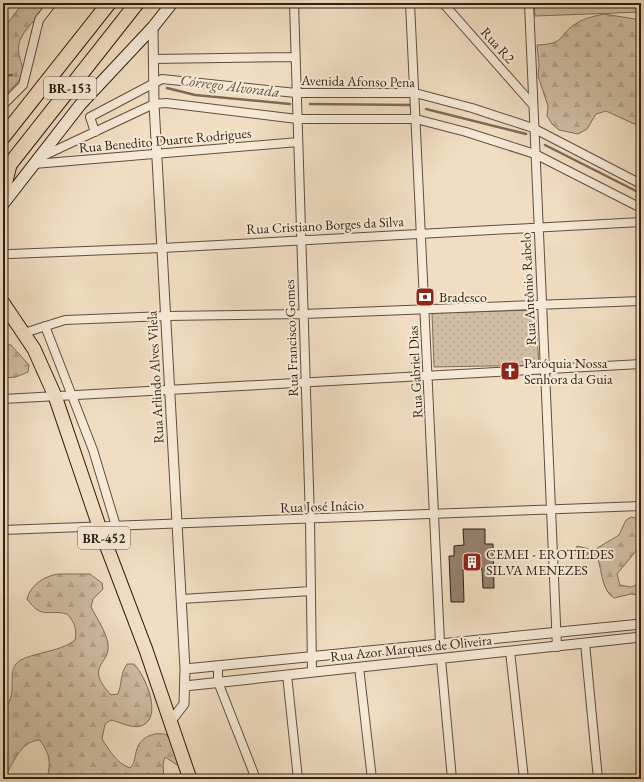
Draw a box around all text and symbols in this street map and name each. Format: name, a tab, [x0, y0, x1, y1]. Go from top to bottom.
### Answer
street label: Rua R2	[477, 23, 519, 67]
water label: Córrego Alvorada	[179, 70, 281, 101]
street label: Avenida Afonso Pena	[300, 71, 416, 91]
road number: BR-153	[44, 77, 96, 99]
street label: Rua Benedito Duarte Rodrigues	[78, 123, 253, 157]
street label: Rua Cristiano Borges da Silva	[246, 212, 405, 238]
street label: Rua Antônio Rabelo	[516, 232, 540, 346]
street label: Rua Francisco Gomes	[280, 279, 302, 397]
bank icon: Bradesco	[414, 286, 436, 308]
place label: Bradesco	[439, 288, 487, 306]
street label: Rua Arlindo Alves Vilela	[143, 310, 167, 444]
street label: Rua Gabriel Dias	[404, 325, 426, 419]
place label: Paróquia Nossa Senhora da Guia	[524, 354, 613, 388]
church icon: Paróquia Nossa Senhora da Guia	[499, 360, 521, 382]
street label: Rua José Inácio	[280, 496, 364, 516]
road number: BR-452	[78, 527, 130, 549]
place label: CEMEI - EROTILDES SILVA MENEZES	[486, 545, 614, 579]
building icon: CEMEI - EROTILDES SILVA MENEZES	[461, 551, 483, 573]
street label: Rua Azor Marques de Oliveira	[329, 631, 493, 665]

